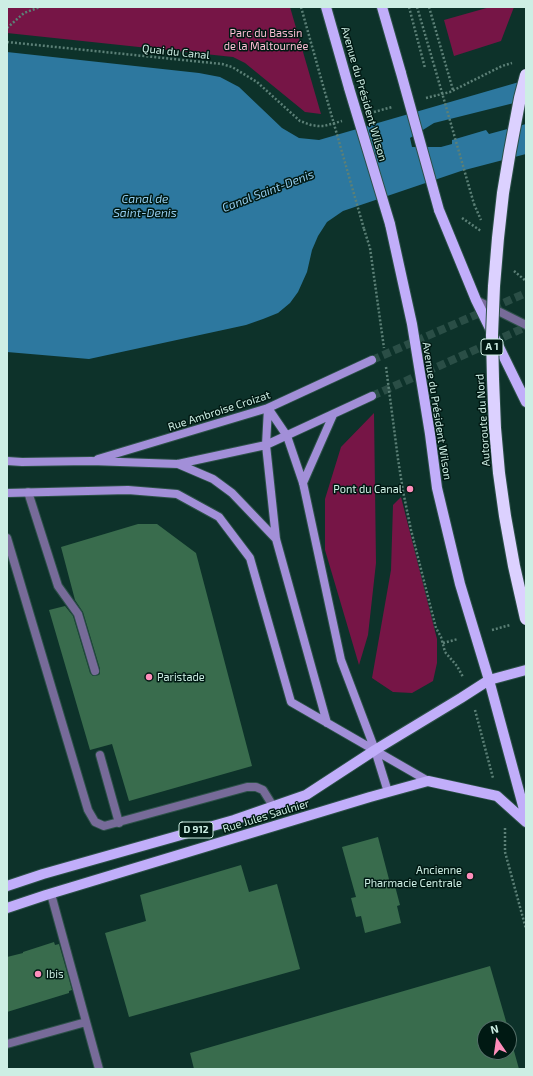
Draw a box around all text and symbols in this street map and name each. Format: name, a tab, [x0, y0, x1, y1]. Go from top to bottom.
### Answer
street label: Avenue du Président Wilson	[338, 25, 390, 163]
park label: Parc du Bassin de la Maltournée	[224, 26, 308, 52]
street label: Quai du Canal	[142, 42, 210, 62]
water label: Canal Saint-Denis	[220, 167, 316, 215]
water label: Canal de Saint-Denis	[113, 192, 177, 220]
road number: A 1	[481, 339, 503, 355]
street label: Avenue du Président Wilson	[420, 341, 454, 481]
street label: Autoroute du Nord	[473, 373, 493, 467]
street label: Rue Ambroise Croizat	[166, 388, 272, 434]
place label: Pont du Canal	[333, 482, 402, 496]
marker: Pont du Canal	[405, 484, 415, 494]
place label: Paristade	[157, 670, 205, 684]
marker: Paristade	[144, 672, 154, 682]
street label: Rue Jules Saulnier	[221, 797, 311, 835]
road number: D 912	[179, 822, 213, 838]
place label: Ancienne Pharmacie Centrale	[364, 863, 462, 889]
marker: Ancienne Pharmacie Centrale	[465, 871, 475, 881]
place label: Ibis	[46, 967, 63, 981]
marker: Ibis	[33, 969, 43, 979]
north arrow	[477, 1020, 517, 1060]
text: N	[489, 1022, 500, 1036]

